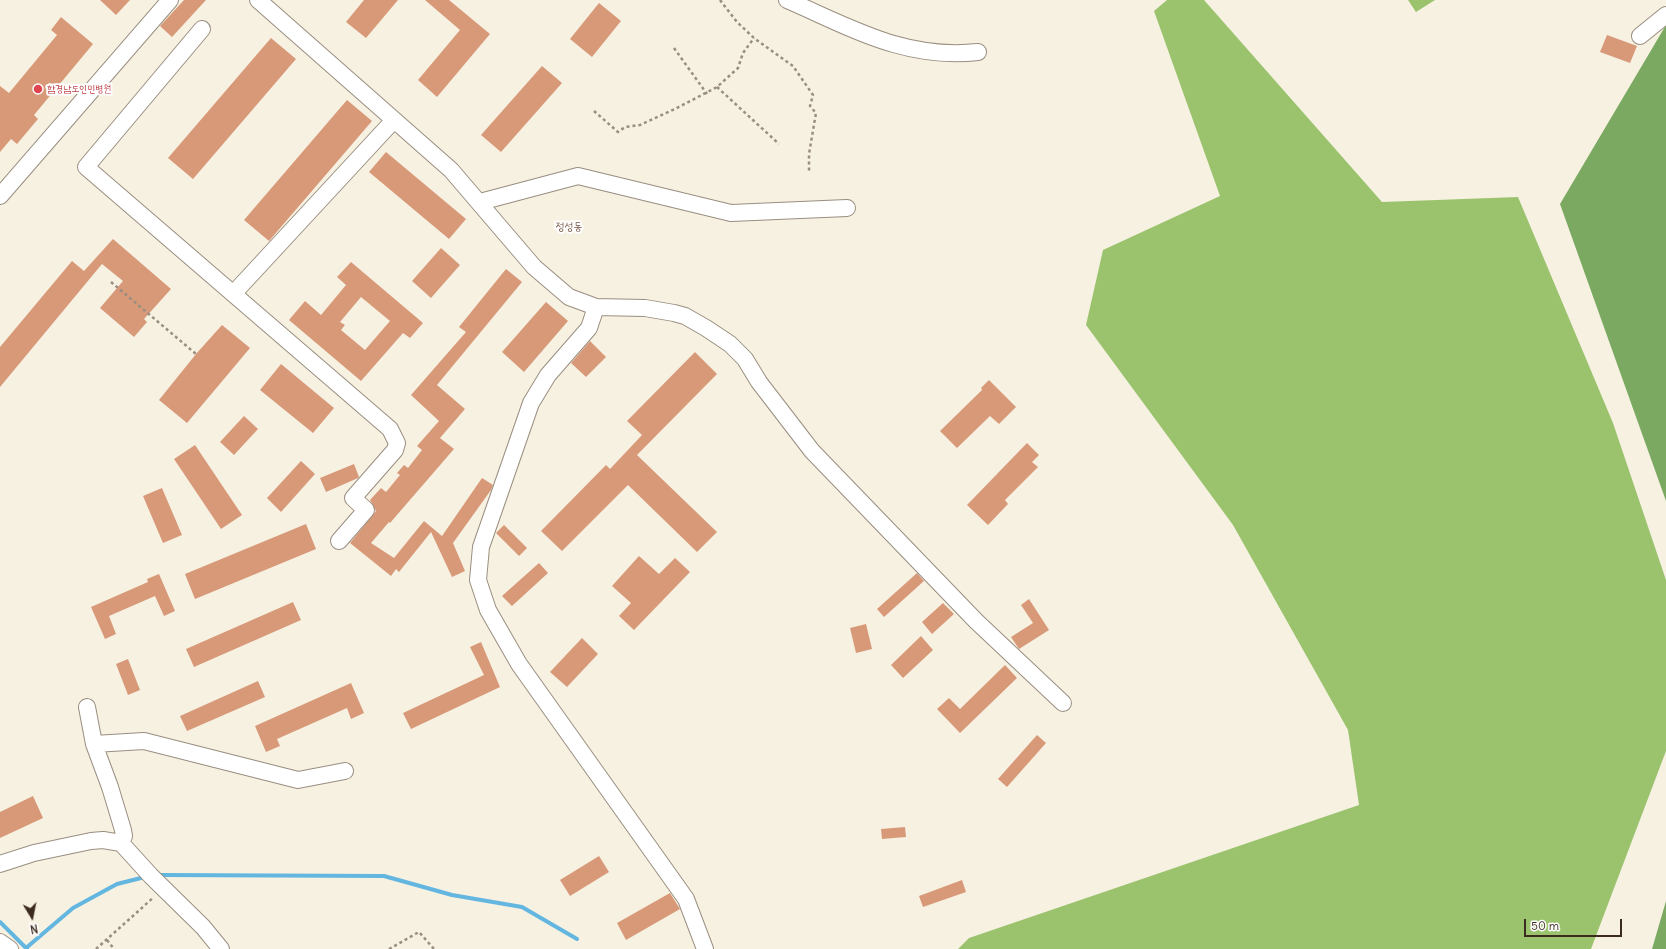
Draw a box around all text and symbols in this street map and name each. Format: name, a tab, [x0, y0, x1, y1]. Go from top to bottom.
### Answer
marker: 함경남도인민병원	[32, 83, 44, 95]
place label: 함경남도인민병원	[47, 83, 111, 95]
district label: 정성동	[556, 220, 582, 234]
north arrow	[12, 897, 52, 937]
scale bar	[1526, 911, 1624, 937]
text: 50 m	[1531, 918, 1559, 933]
text: N	[29, 921, 39, 936]

